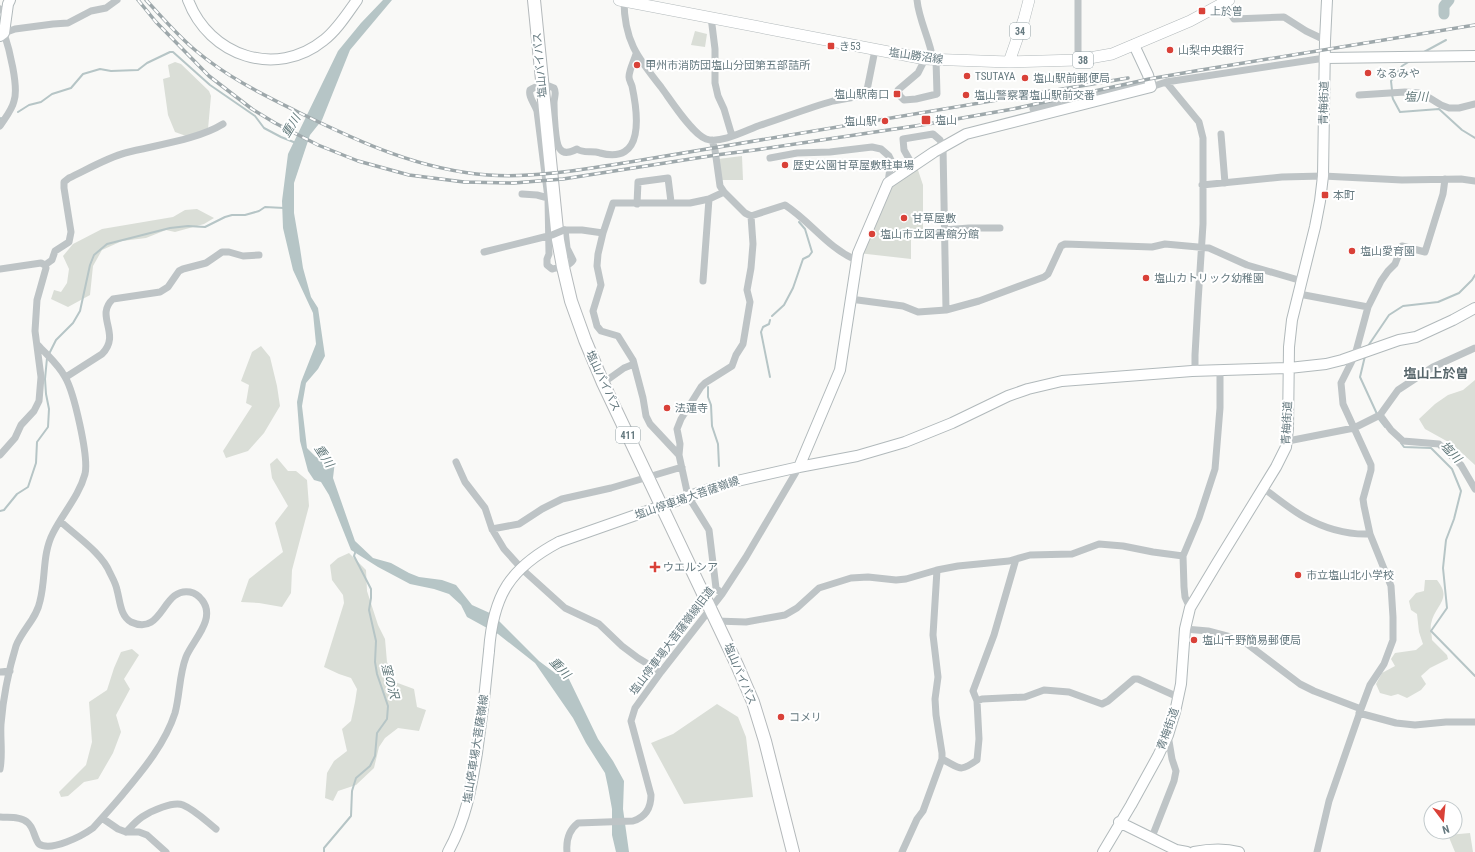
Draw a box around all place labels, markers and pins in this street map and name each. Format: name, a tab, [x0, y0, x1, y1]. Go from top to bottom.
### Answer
place label: 上於曽	[1210, 5, 1243, 18]
marker: 上於曽	[1197, 6, 1207, 16]
place label: き53	[839, 40, 861, 53]
marker: き53	[826, 41, 836, 51]
place label: 山梨中央銀行	[1178, 44, 1244, 57]
marker: 山梨中央銀行	[1165, 45, 1175, 55]
place label: 甲州市消防団塩山分団第五部詰所	[645, 59, 811, 72]
marker: 甲州市消防団塩山分団第五部詰所	[632, 60, 642, 70]
place label: なるみや	[1376, 67, 1420, 80]
marker: なるみや	[1363, 68, 1373, 78]
place label: TSUTAYA	[975, 70, 1016, 83]
marker: TSUTAYA	[962, 71, 972, 81]
place label: 塩山駅前郵便局	[1033, 72, 1110, 85]
marker: 塩山駅前郵便局	[1020, 73, 1030, 83]
place label: 塩山駅南口	[834, 88, 889, 101]
marker: 塩山駅南口	[892, 89, 902, 99]
place label: 塩山警察署塩山駅前交番	[974, 89, 1095, 102]
marker: 塩山警察署塩山駅前交番	[961, 90, 971, 100]
marker: 塩山	[920, 114, 932, 126]
place label: 塩山	[935, 114, 957, 127]
place label: 塩山駅	[844, 115, 877, 128]
marker: 塩山駅	[880, 116, 890, 126]
place label: 歴史公園甘草屋敷駐車場	[793, 159, 914, 172]
marker: 歴史公園甘草屋敷駐車場	[780, 160, 790, 170]
place label: 本町	[1333, 189, 1355, 202]
marker: 本町	[1320, 190, 1330, 200]
place label: 甘草屋敷	[912, 212, 956, 225]
marker: 甘草屋敷	[899, 213, 909, 223]
place label: 塩山市立図書館分館	[880, 228, 979, 241]
marker: 塩山市立図書館分館	[867, 229, 877, 239]
place label: 塩山愛育園	[1360, 245, 1415, 258]
marker: 塩山愛育園	[1347, 246, 1357, 256]
place label: 塩山カトリック幼稚園	[1154, 272, 1264, 285]
marker: 塩山カトリック幼稚園	[1141, 273, 1151, 283]
place label: 法蓮寺	[675, 402, 708, 415]
marker: 法蓮寺	[662, 403, 672, 413]
place label: ウエルシア	[663, 561, 718, 574]
marker: ウエルシア	[650, 562, 660, 572]
place label: 市立塩山北小学校	[1306, 569, 1394, 582]
marker: 市立塩山北小学校	[1293, 570, 1303, 580]
place label: 塩山千野簡易郵便局	[1202, 634, 1301, 647]
marker: 塩山千野簡易郵便局	[1189, 635, 1199, 645]
place label: コメリ	[789, 711, 822, 724]
marker: コメリ	[776, 712, 786, 722]

